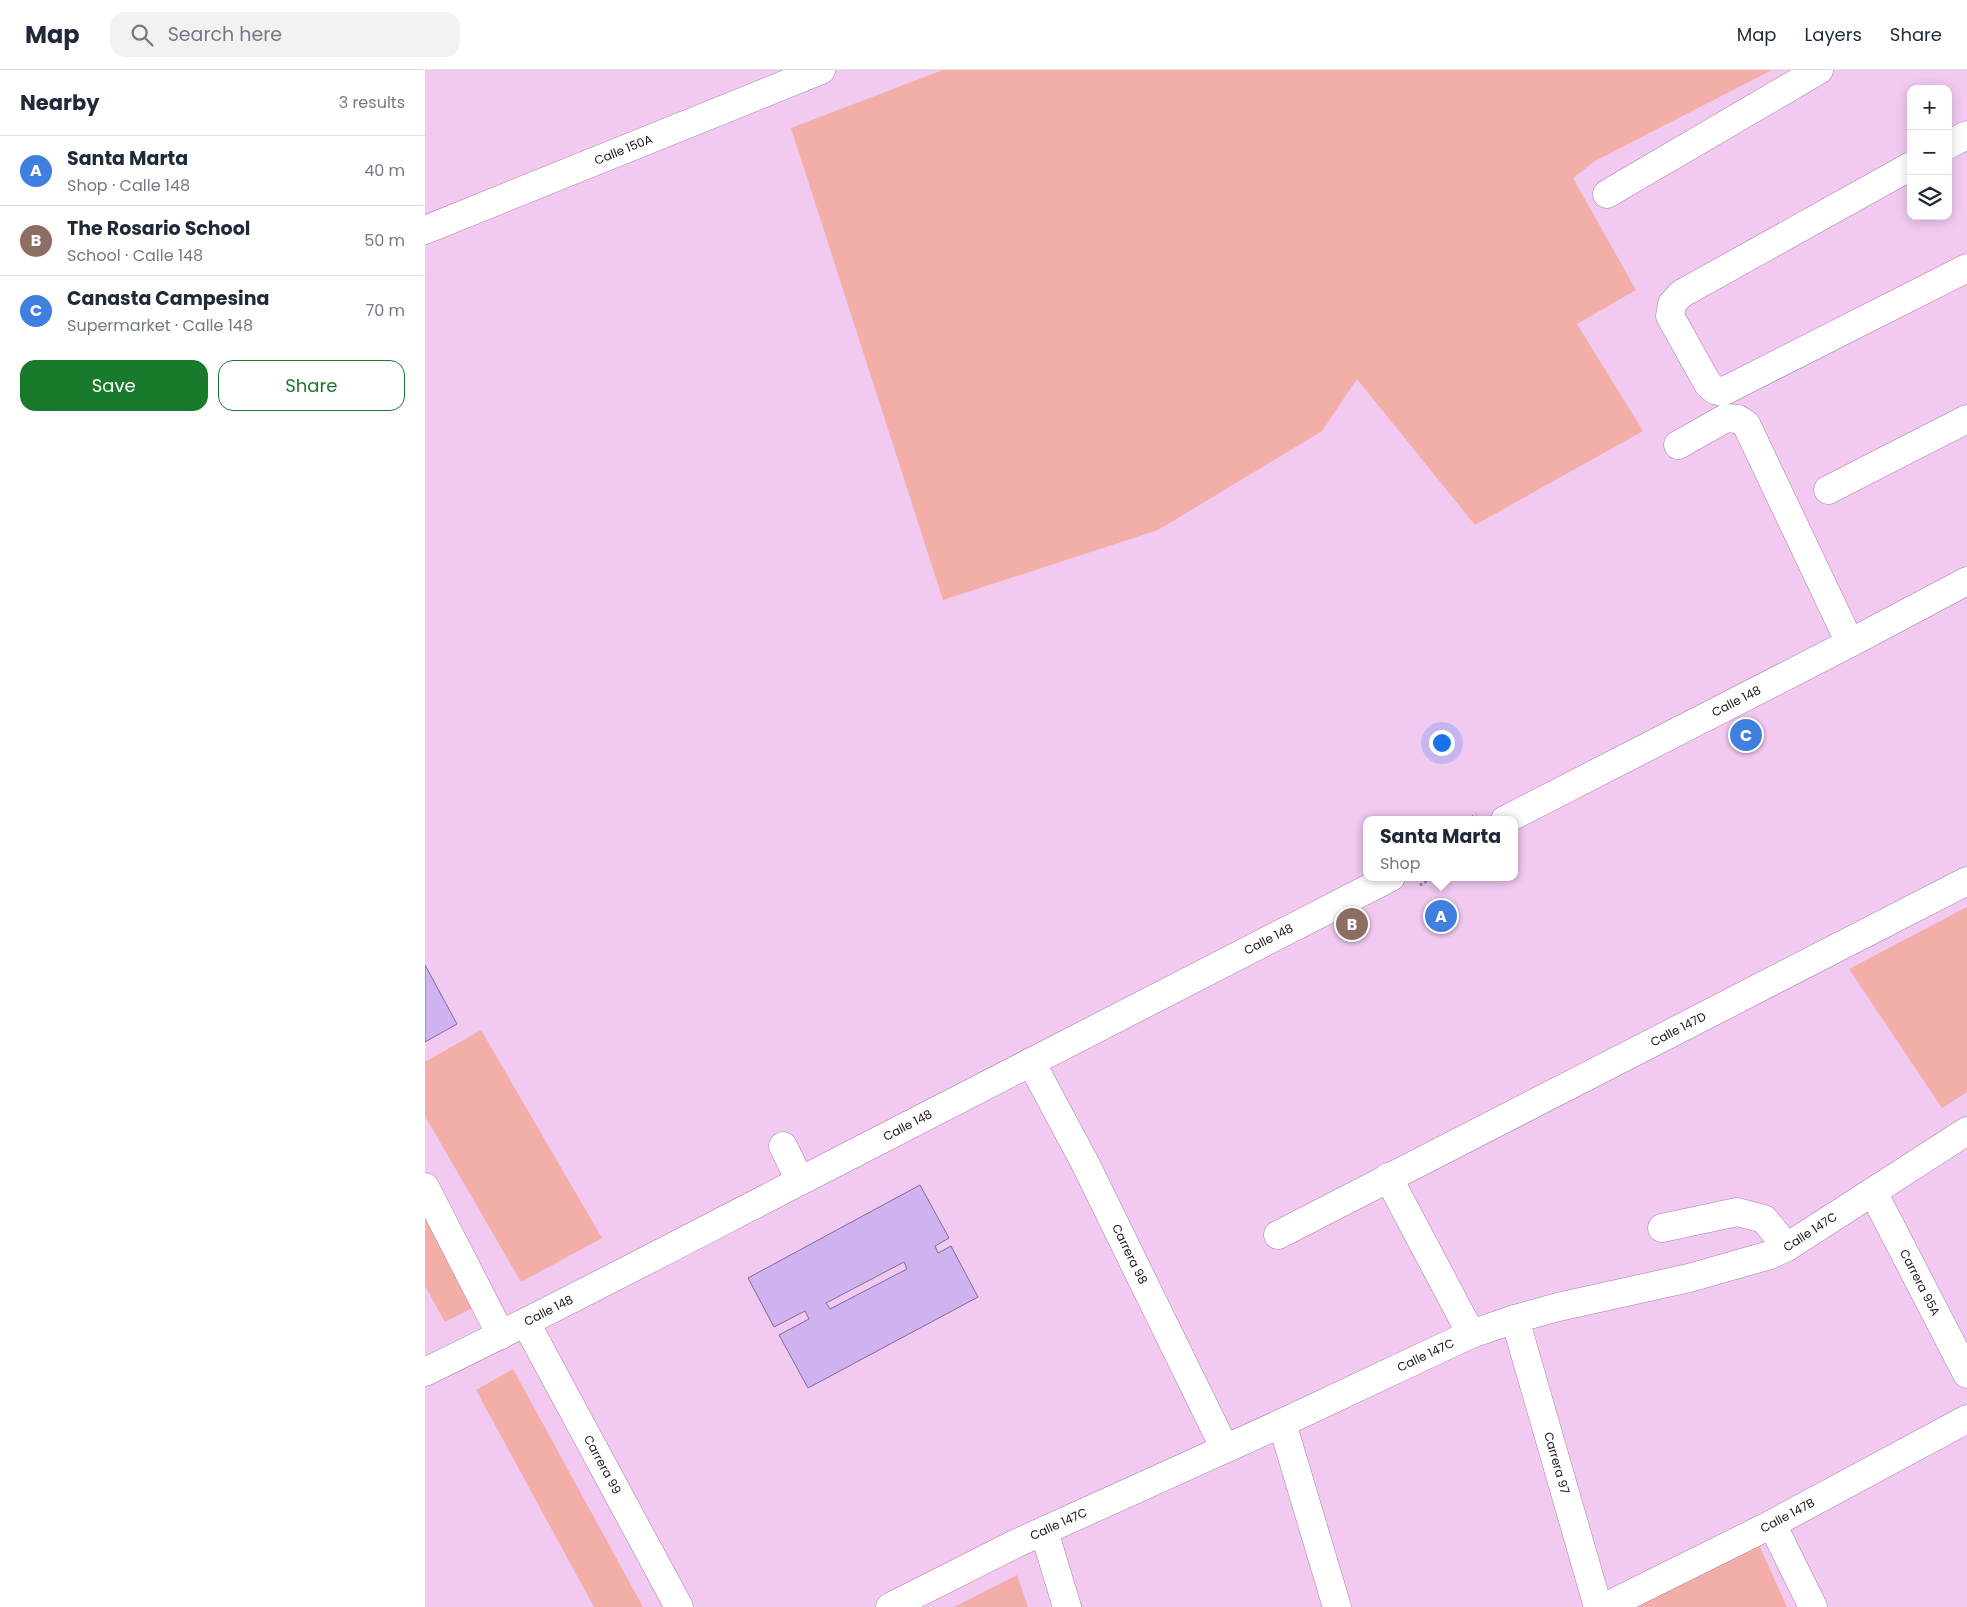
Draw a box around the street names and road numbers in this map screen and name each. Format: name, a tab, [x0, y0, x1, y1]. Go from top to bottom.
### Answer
street label: Calle 150A	[592, 130, 655, 169]
street label: Calle 148	[1709, 681, 1764, 721]
street label: Calle 148	[1241, 919, 1296, 958]
street label: Calle 147D	[1647, 1008, 1709, 1050]
street label: Calle 148	[880, 1105, 935, 1145]
street label: Calle 147C	[1780, 1208, 1840, 1255]
street label: Carrera 98	[1108, 1221, 1152, 1287]
street label: Carrera 95A	[1896, 1246, 1945, 1319]
street label: Calle 148	[521, 1291, 576, 1330]
street label: Calle 147C	[1394, 1334, 1457, 1376]
street label: Carrera 97	[1540, 1430, 1574, 1496]
street label: Carrera 99	[580, 1432, 626, 1497]
street label: Calle 147B	[1757, 1494, 1817, 1537]
street label: Calle 147C	[1027, 1503, 1090, 1544]

